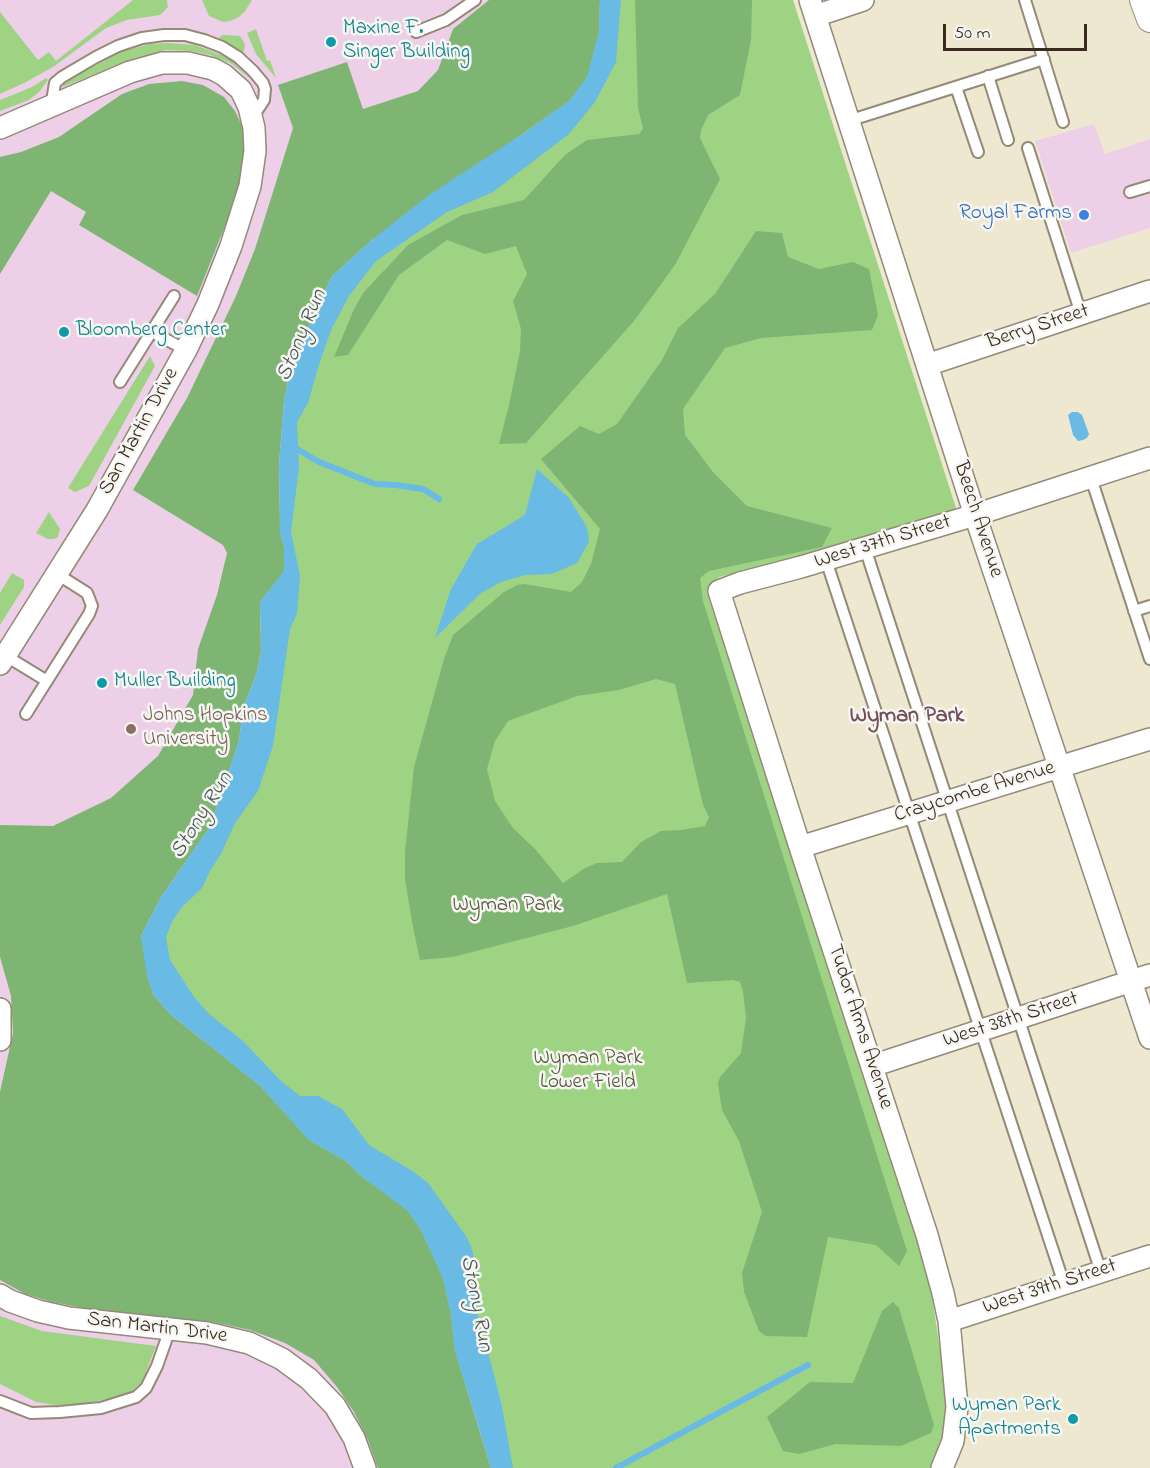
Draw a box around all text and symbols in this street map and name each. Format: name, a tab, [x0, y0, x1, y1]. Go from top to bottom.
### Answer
scale bar	[946, 12, 1090, 50]
place label: Maxine F. Singer Building	[343, 17, 470, 67]
text: 50 m	[954, 21, 991, 47]
marker: Maxine F. Singer Building	[324, 35, 338, 49]
place label: Royal Farms	[959, 202, 1072, 228]
marker: Royal Farms	[1077, 208, 1091, 222]
water label: Stony Run	[272, 286, 334, 386]
street label: Berry Street	[984, 300, 1092, 356]
place label: Bloomberg Center	[76, 319, 227, 345]
marker: Bloomberg Center	[57, 325, 71, 339]
street label: San Martin Drive	[95, 364, 185, 500]
street label: Beech Avenue	[946, 459, 1008, 581]
street label: West 37th Street	[812, 510, 954, 576]
place label: Muller Building	[114, 670, 236, 696]
marker: Muller Building	[95, 676, 109, 690]
place label: Johns Hopkins University	[143, 704, 268, 754]
district label: Wyman Park	[850, 704, 964, 730]
marker: Johns Hopkins University	[124, 722, 138, 736]
street label: Craycombe Avenue	[892, 757, 1058, 829]
water label: Stony Run	[166, 768, 240, 864]
park label: Wyman Park	[452, 894, 562, 920]
street label: Tudor Arms Avenue	[820, 941, 898, 1113]
street label: West 38th Street	[940, 987, 1082, 1055]
park label: Wyman Park Lower Field	[533, 1047, 643, 1097]
water label: Stony Run	[453, 1254, 497, 1354]
street label: West 39th Street	[980, 1255, 1120, 1321]
street label: San Martin Drive	[85, 1308, 229, 1350]
place label: Wyman Park Apartments	[952, 1394, 1061, 1444]
marker: Wyman Park Apartments	[1066, 1412, 1080, 1426]

